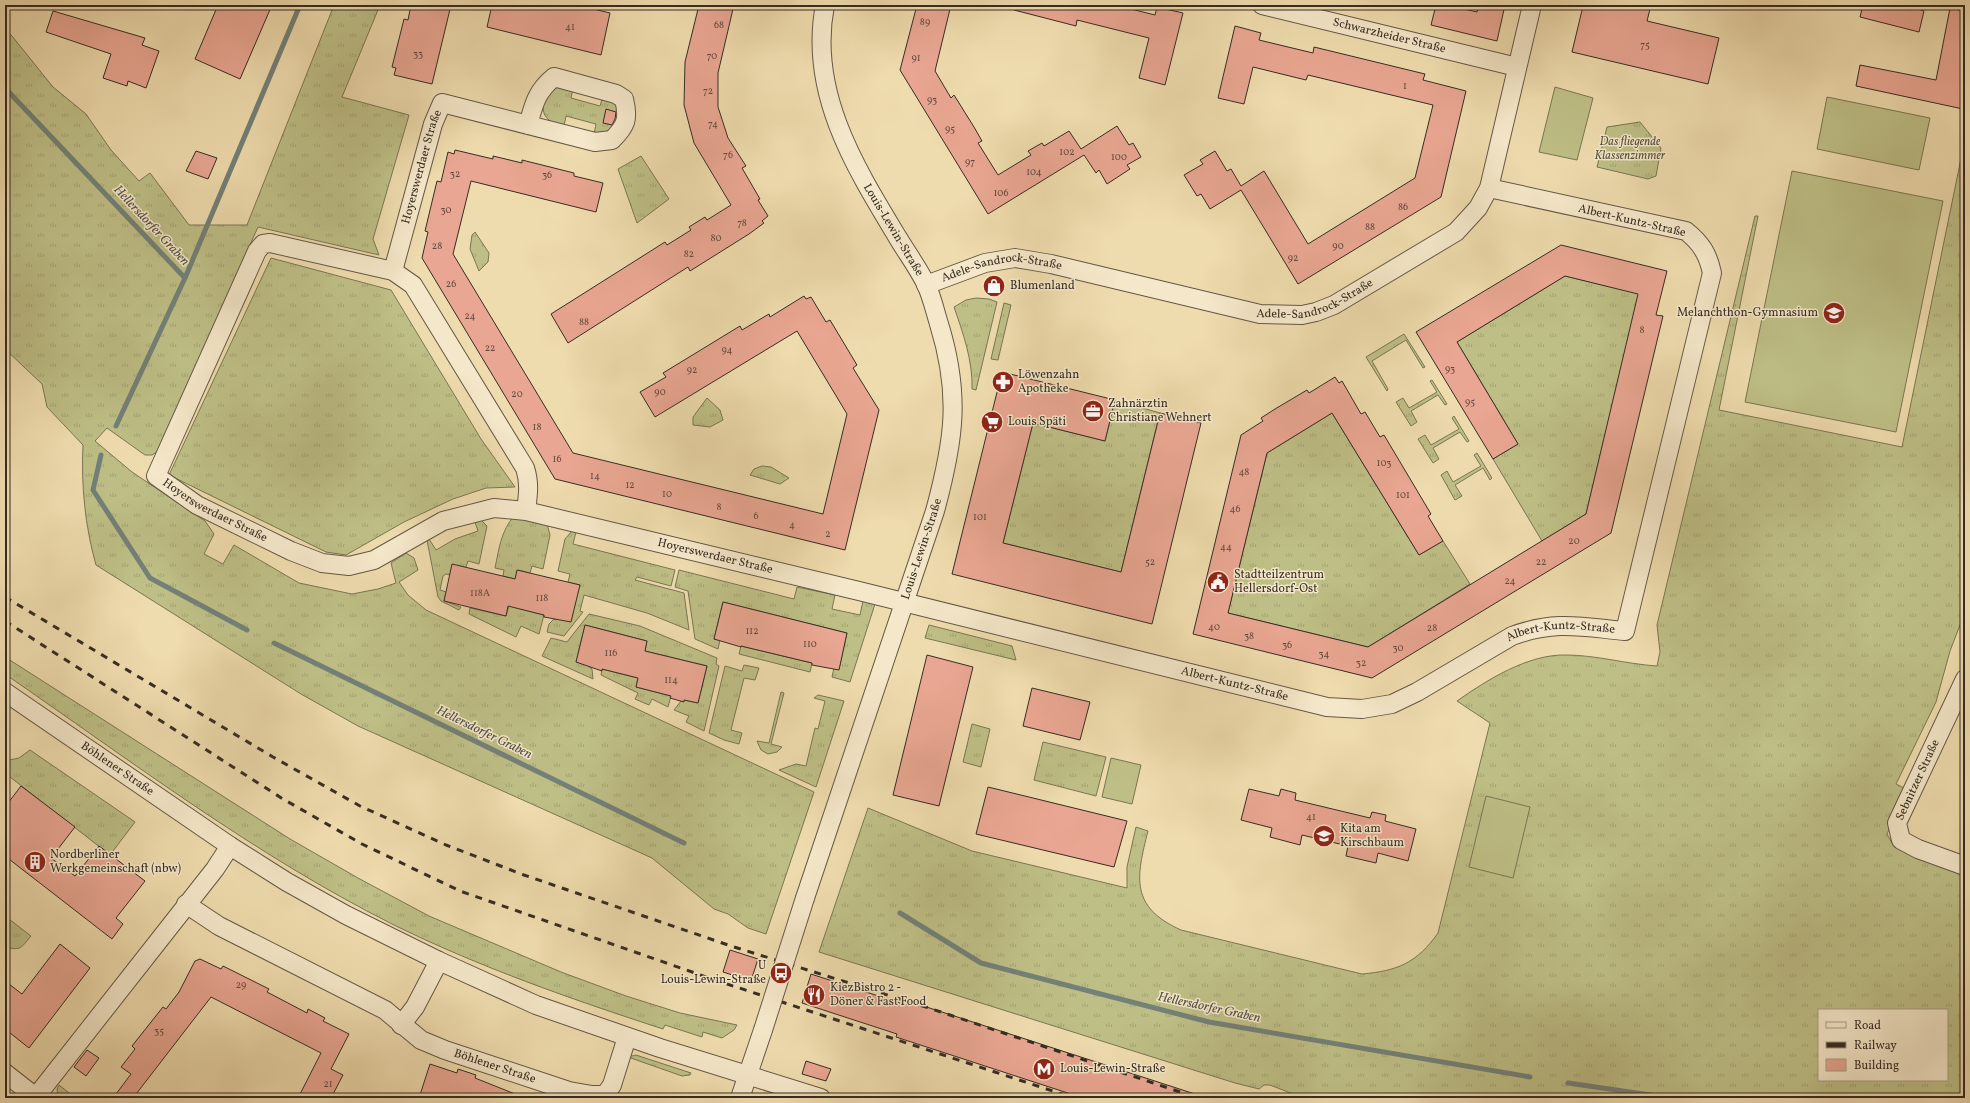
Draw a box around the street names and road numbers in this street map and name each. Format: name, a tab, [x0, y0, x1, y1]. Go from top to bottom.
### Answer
street label: Schwarzheider Straße	[1331, 14, 1448, 57]
street label: Hoyerswerdaer Straße	[398, 107, 446, 226]
street label: Louis-Lewin-Straße	[859, 181, 927, 280]
street label: Albert-Kuntz-Straße	[1577, 201, 1688, 241]
street label: Adele-Sandrock-Straße	[939, 250, 1064, 287]
street label: Adele-Sandrock-Straße	[1256, 275, 1377, 323]
street label: Hoyerswerdaer Straße	[159, 475, 270, 546]
street label: Louis-Lewin-Straße	[898, 496, 946, 602]
street label: Hoyerswerdaer Straße	[656, 535, 775, 578]
street label: Albert-Kuntz-Straße	[1503, 618, 1616, 646]
street label: Albert-Kuntz-Straße	[1179, 663, 1290, 705]
street label: Sebnitzer Straße	[1892, 737, 1944, 823]
street label: Böhlener Straße	[78, 738, 157, 800]
street label: Böhlener Straße	[452, 1045, 538, 1088]

